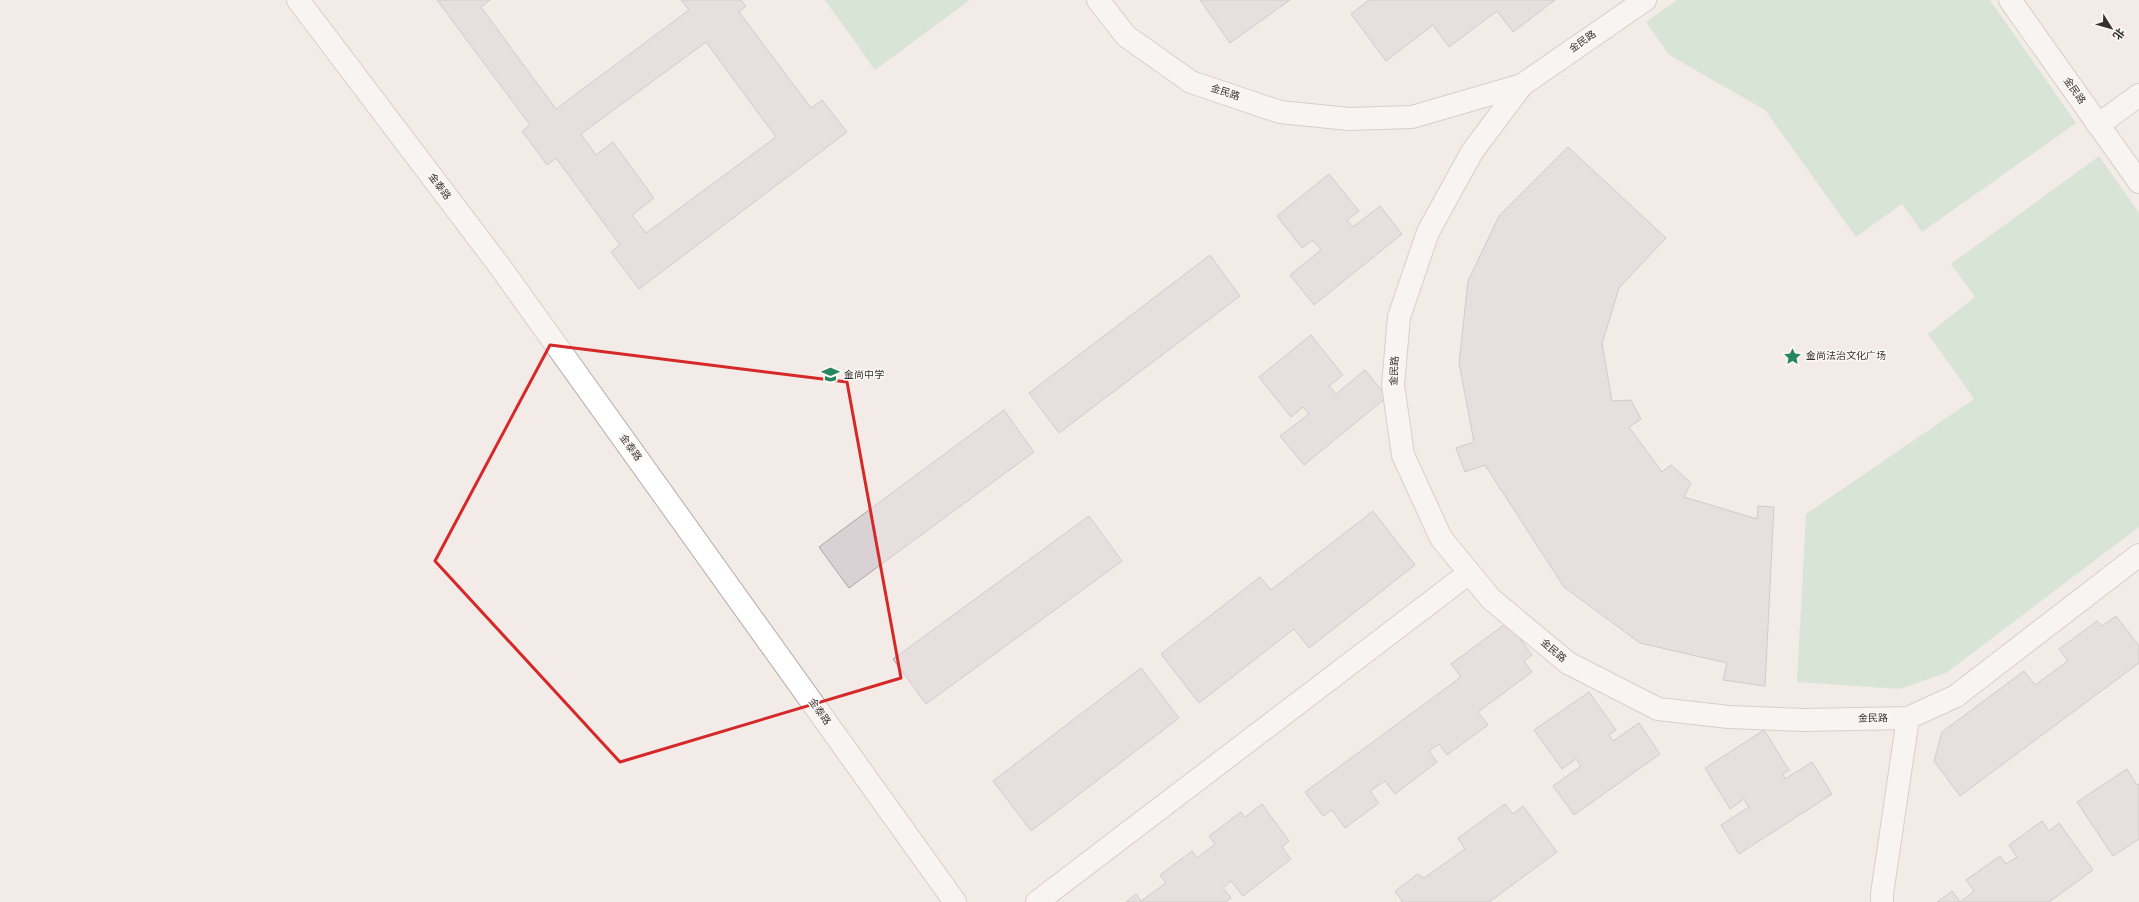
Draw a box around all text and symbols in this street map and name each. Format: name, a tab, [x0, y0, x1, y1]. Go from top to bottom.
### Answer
north arrow	[2091, 8, 2131, 48]
text: 北	[2109, 25, 2127, 42]
street label: 金民路	[1567, 28, 1599, 56]
street label: 金民路	[2060, 75, 2088, 107]
street label: 金民路	[1209, 82, 1241, 104]
street label: 金泰路	[425, 171, 453, 203]
place icon: 金尚法治文化广场	[1783, 346, 1803, 366]
place label: 金尚法治文化广场	[1806, 350, 1886, 363]
street label: 金民路	[1388, 356, 1402, 386]
school or university icon: 金尚中学	[821, 365, 841, 385]
place label: 金尚中学	[844, 369, 884, 382]
street label: 金泰路	[616, 432, 644, 464]
street label: 金民路	[1537, 636, 1569, 666]
street label: 金泰路	[805, 696, 833, 728]
street label: 金民路	[1858, 712, 1888, 726]

